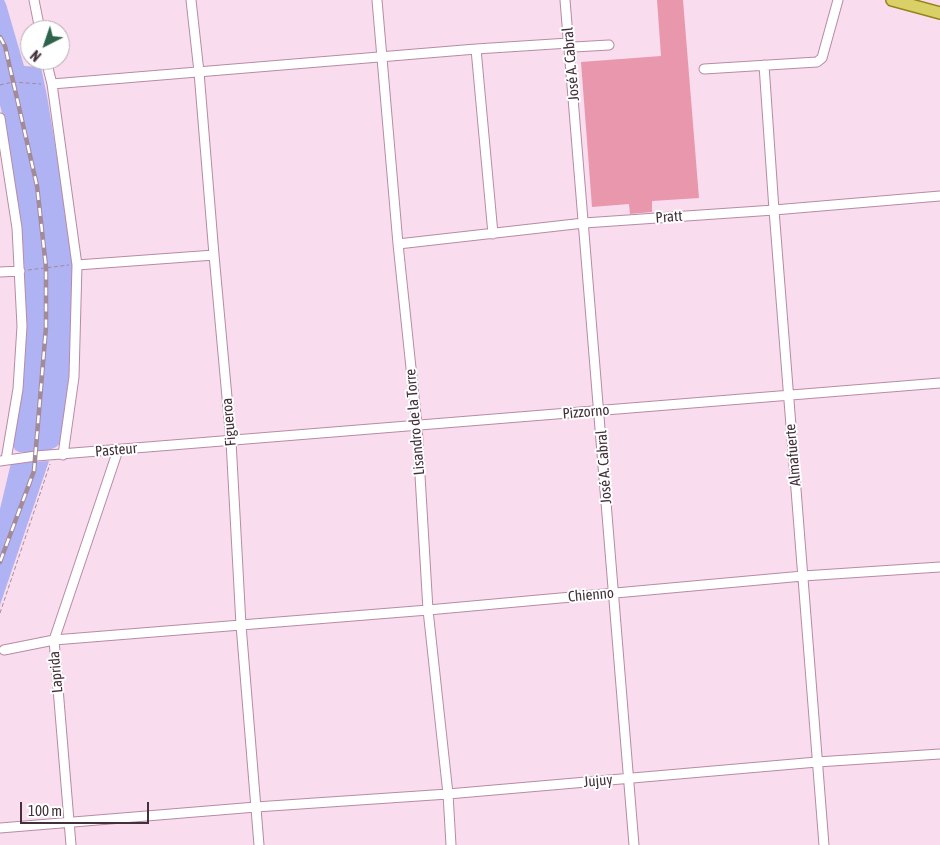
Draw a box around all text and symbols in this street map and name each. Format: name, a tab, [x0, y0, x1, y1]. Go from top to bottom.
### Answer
north arrow	[20, 20, 70, 70]
street label: José A. Cabral	[559, 26, 583, 102]
text: N	[27, 47, 44, 64]
street label: Pratt	[655, 207, 683, 227]
street label: Lisandro de la Torre	[401, 368, 429, 476]
street label: Figueroa	[218, 397, 240, 447]
street label: Pizzorno	[562, 401, 610, 423]
street label: Almafuerte	[781, 423, 805, 487]
street label: José A. Cabral	[592, 429, 616, 505]
street label: Pasteur	[94, 439, 138, 461]
street label: Chienno	[567, 584, 615, 606]
street label: Laprida	[45, 650, 67, 694]
street label: Jujuy	[583, 771, 613, 791]
scale bar	[22, 792, 151, 824]
text: 100 m	[28, 802, 62, 819]

